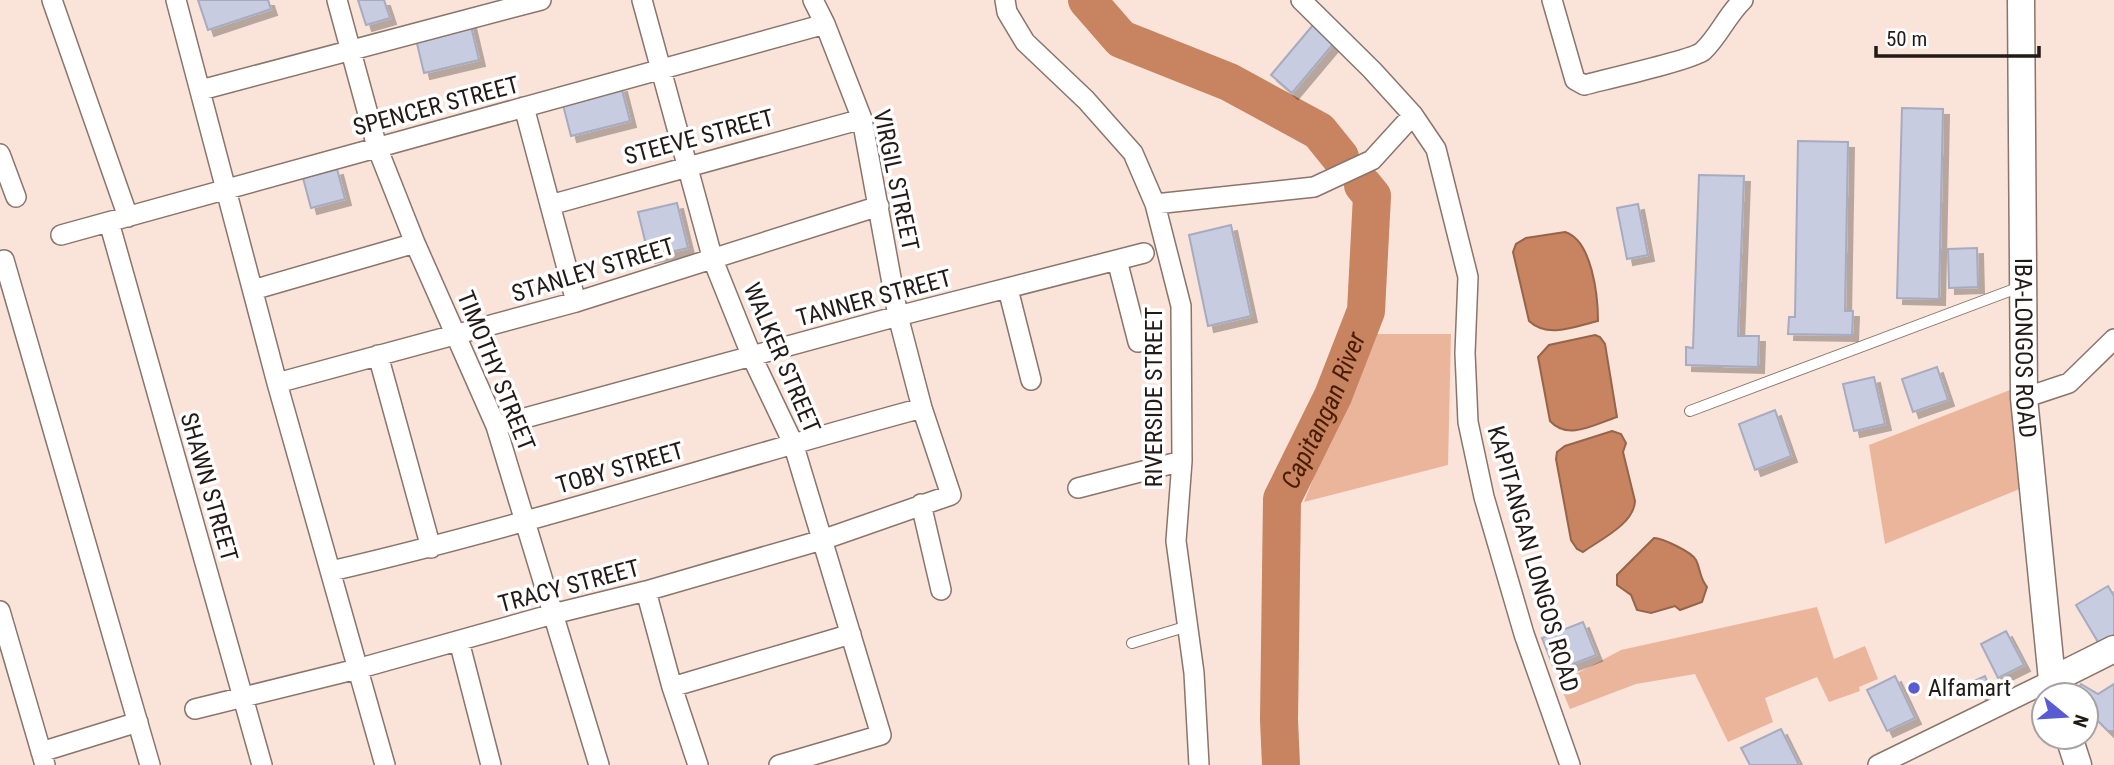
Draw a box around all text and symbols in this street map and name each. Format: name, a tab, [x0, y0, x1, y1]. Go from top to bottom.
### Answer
scale bar	[1876, 14, 2039, 58]
text: 50 m	[1886, 27, 1927, 51]
street label: SPENCER STREET	[350, 70, 522, 142]
street label: STEEVE STREET	[621, 104, 777, 170]
street label: VIRGIL STREET	[867, 107, 925, 253]
street label: STANLEY STREET	[508, 232, 678, 308]
street label: IBA-LONGOS ROAD	[2009, 258, 2042, 439]
street label: TANNER STREET	[793, 264, 955, 332]
street label: WALKER STREET	[738, 279, 826, 437]
street label: TIMOTHY STREET	[451, 287, 541, 455]
street label: RIVERSIDE STREET	[1140, 307, 1168, 487]
water label: Capitangan River	[1275, 327, 1372, 493]
street label: SHAWN STREET	[174, 409, 244, 565]
street label: KAPITANGAN LONGOS ROAD	[1482, 423, 1584, 695]
street label: TOBY STREET	[553, 436, 687, 500]
street label: TRACY STREET	[495, 554, 643, 618]
place label: Alfamart	[1928, 674, 2011, 702]
marker: Alfamart	[1906, 680, 1922, 696]
north arrow	[2030, 681, 2100, 751]
text: N	[2068, 712, 2093, 730]

